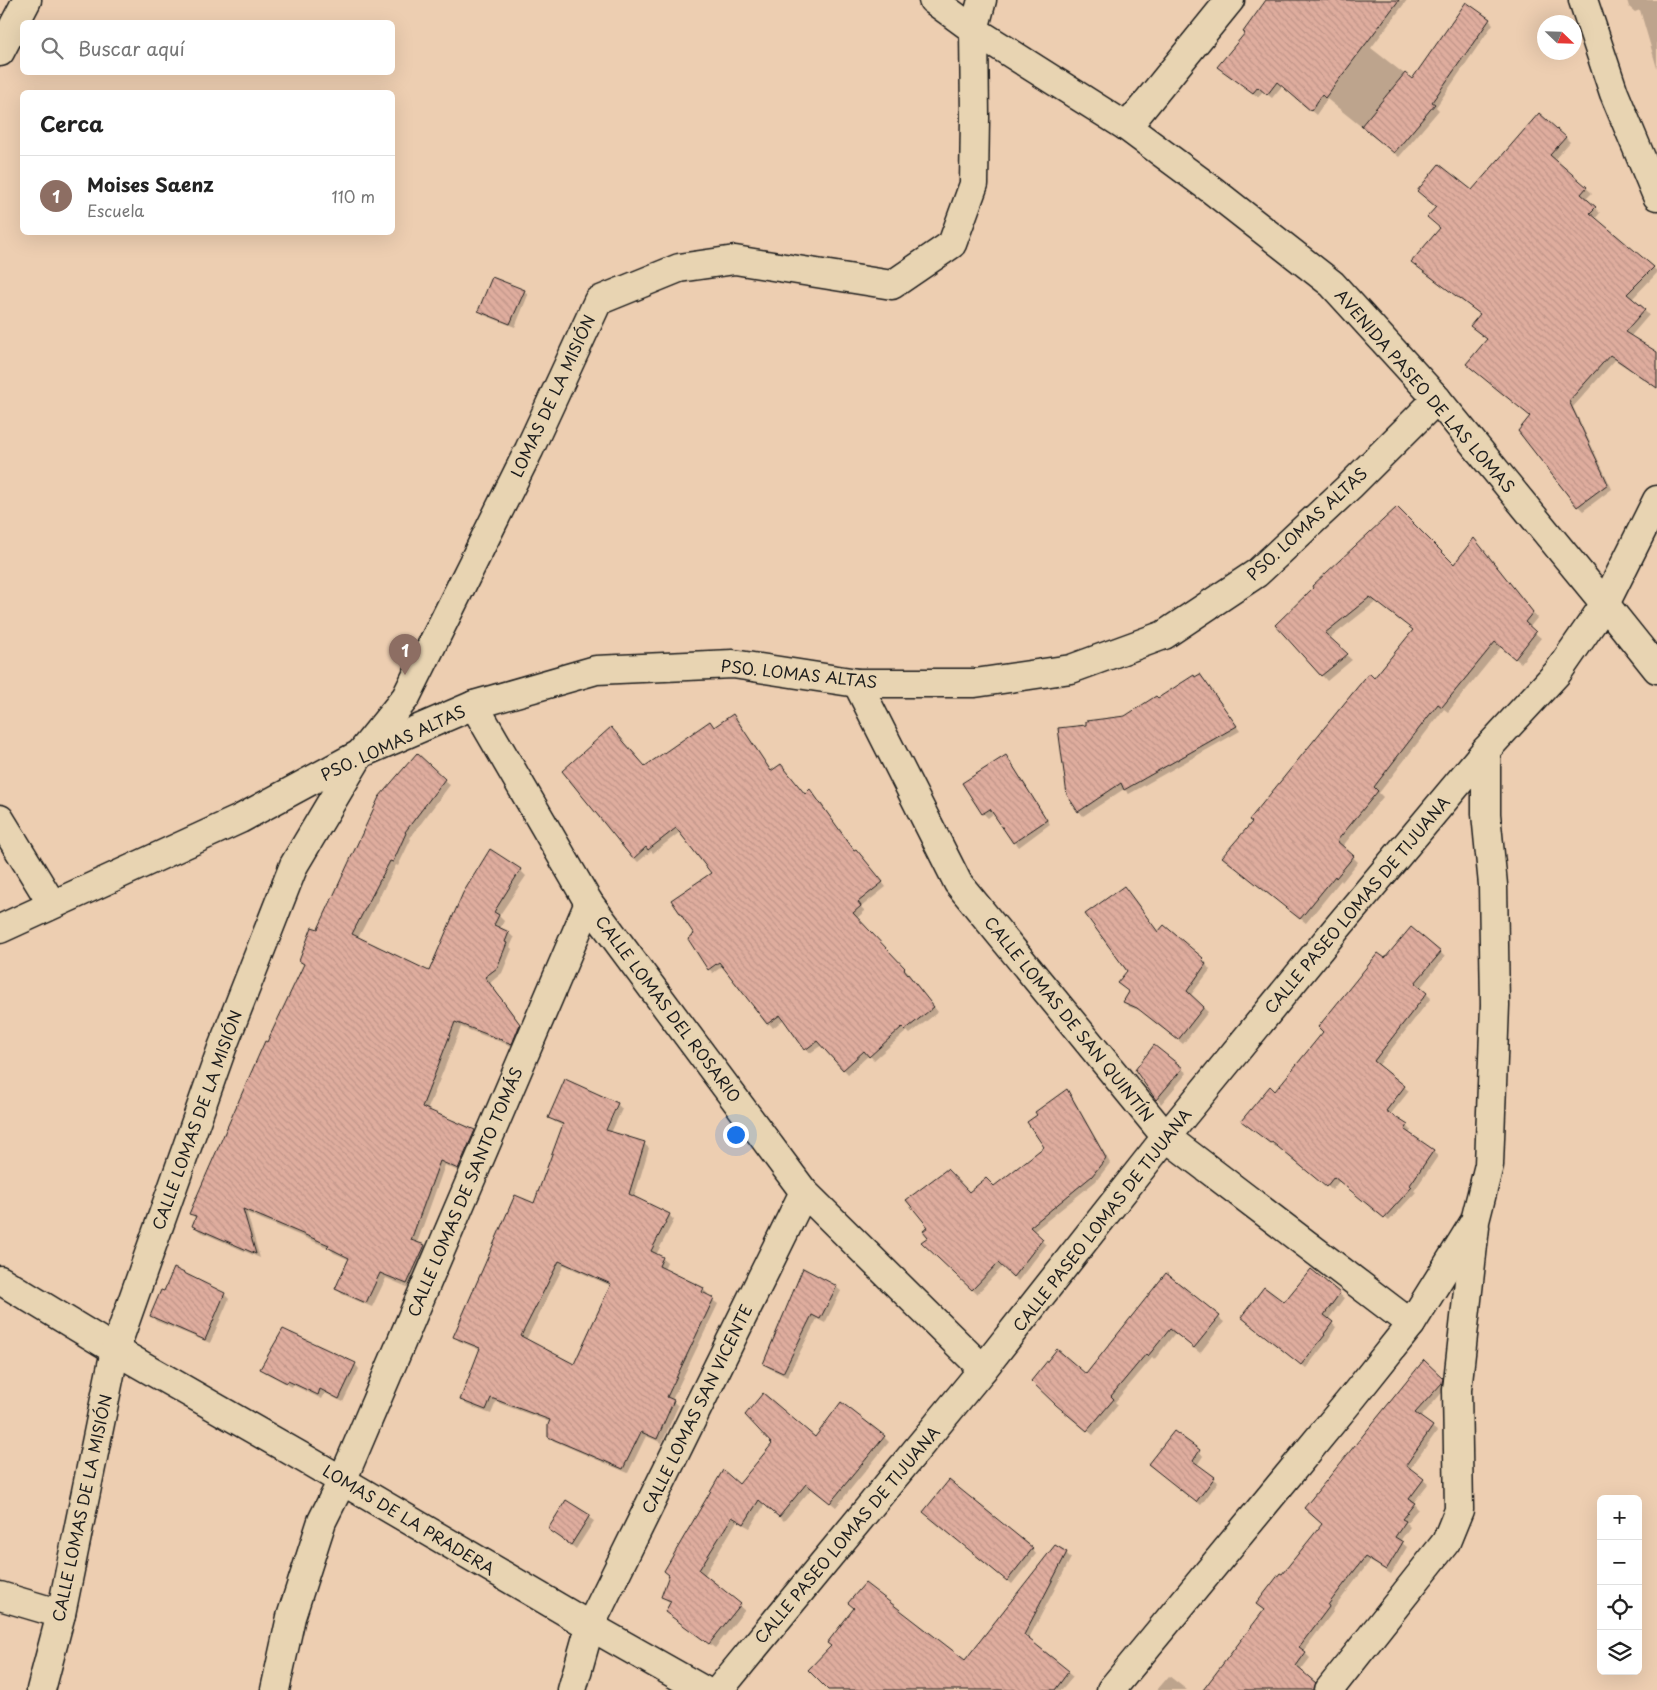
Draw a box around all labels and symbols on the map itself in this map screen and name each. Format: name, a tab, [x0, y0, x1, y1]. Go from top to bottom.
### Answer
north arrow	[1537, 15, 1582, 60]
street label: AVENIDA PASEO DE LAS LOMAS	[1330, 283, 1521, 498]
street label: LOMAS DE LA MISIÓN	[504, 310, 600, 481]
street label: PSO. LOMAS ALTAS	[1241, 461, 1372, 586]
pin: 1	[389, 634, 421, 675]
street label: PSO. LOMAS ALTAS	[720, 653, 879, 693]
street label: PSO. LOMAS ALTAS	[316, 698, 469, 786]
street label: CALLE PASEO LOMAS DE TIJUANA	[1258, 790, 1455, 1018]
street label: CALLE LOMAS DEL ROSARIO	[590, 910, 747, 1107]
street label: CALLE LOMAS DE SAN QUINTÍN	[979, 911, 1160, 1126]
street label: CALLE LOMAS DE LA MISIÓN	[145, 1006, 247, 1233]
street label: CALLE LOMAS DE SANTO TOMÁS	[400, 1063, 528, 1320]
street label: CALLE PASEO LOMAS DE TIJUANA	[1006, 1103, 1196, 1336]
your location	[723, 1122, 749, 1148]
street label: CALLE LOMAS SAN VICENTE	[635, 1300, 757, 1517]
street label: CALLE LOMAS DE LA MISIÓN	[45, 1392, 117, 1624]
street label: CALLE PASEO LOMAS DE TIJUANA	[748, 1420, 945, 1648]
street label: LOMAS DE LA PRADERA	[319, 1458, 501, 1580]

